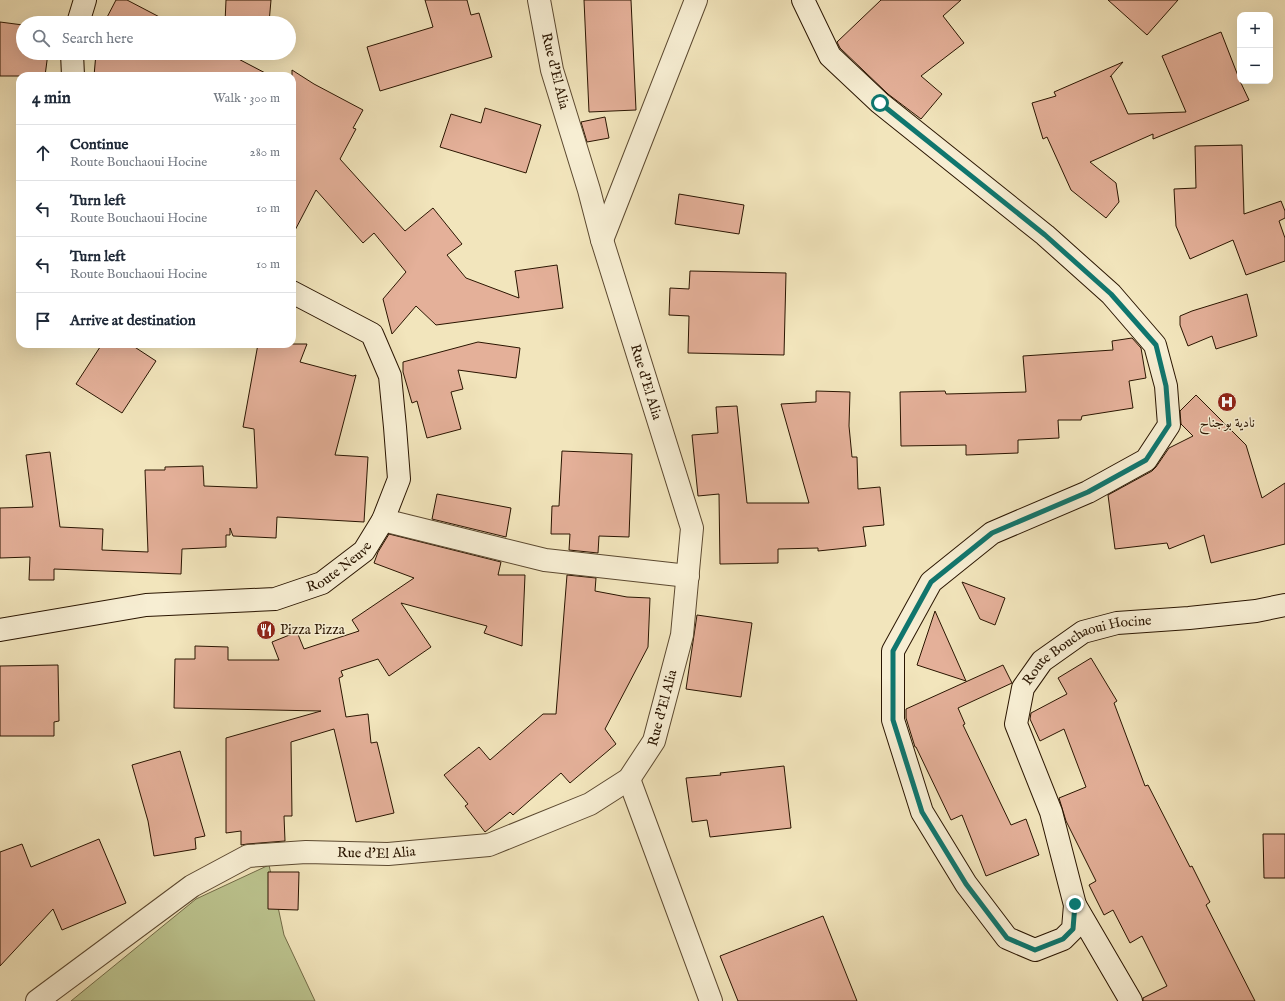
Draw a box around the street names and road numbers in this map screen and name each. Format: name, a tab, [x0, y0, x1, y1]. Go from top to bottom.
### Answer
street label: Rue d'El Alia	[537, 31, 573, 112]
street label: Rue d'El Alia	[626, 342, 666, 423]
street label: Route Neuve	[304, 538, 377, 597]
street label: Route Bouchaoui Hocine	[1019, 612, 1153, 689]
street label: Rue d'El Alia	[644, 667, 682, 748]
street label: Rue d'El Alia	[337, 843, 417, 863]

